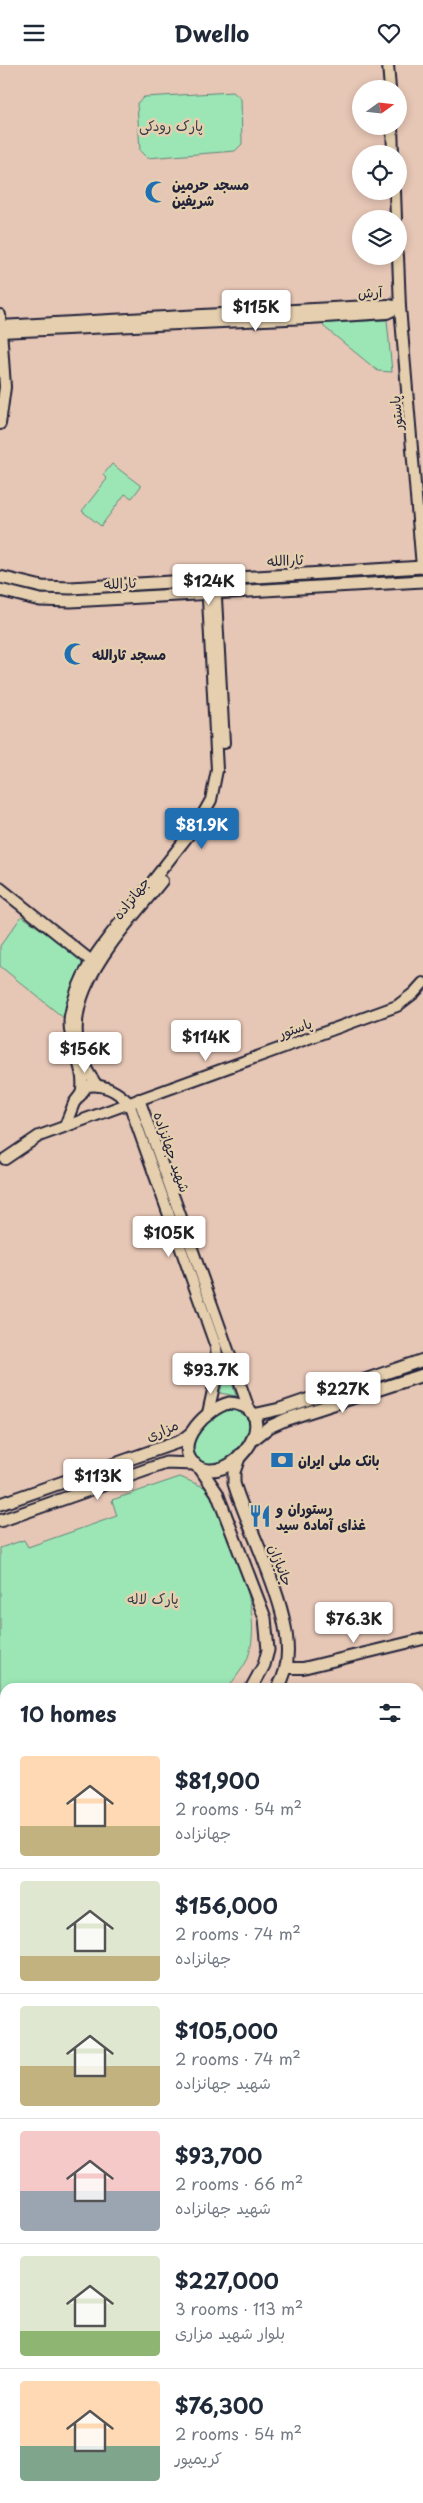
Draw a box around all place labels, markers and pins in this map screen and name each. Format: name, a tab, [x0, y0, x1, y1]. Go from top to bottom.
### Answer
place label: مسجد حرمین شریفین	[172, 174, 249, 211]
mosque icon: مسجد حرمین شریفین	[143, 179, 169, 205]
pin: $115K	[221, 289, 291, 332]
pin: $124K	[174, 563, 244, 606]
mosque icon: مسجد ثارالله	[62, 641, 88, 667]
place label: مسجد ثارالله	[92, 644, 166, 665]
pin: $81.9K	[161, 807, 243, 850]
pin: $114K	[171, 1019, 241, 1062]
pin: $156K	[50, 1031, 120, 1074]
pin: $105K	[134, 1215, 204, 1258]
pin: $93.7K	[170, 1353, 252, 1395]
pin: $227K	[308, 1371, 378, 1414]
bank icon: بانک ملی ایران	[269, 1447, 295, 1473]
place label: بانک ملی ایران	[298, 1450, 380, 1471]
pin: $113K	[63, 1459, 133, 1501]
place label: رستوران و غذای آماده سید	[275, 1498, 366, 1535]
restaurant icon: رستوران و غذای آماده سید	[247, 1503, 273, 1529]
pin: $76.3K	[313, 1601, 395, 1644]

